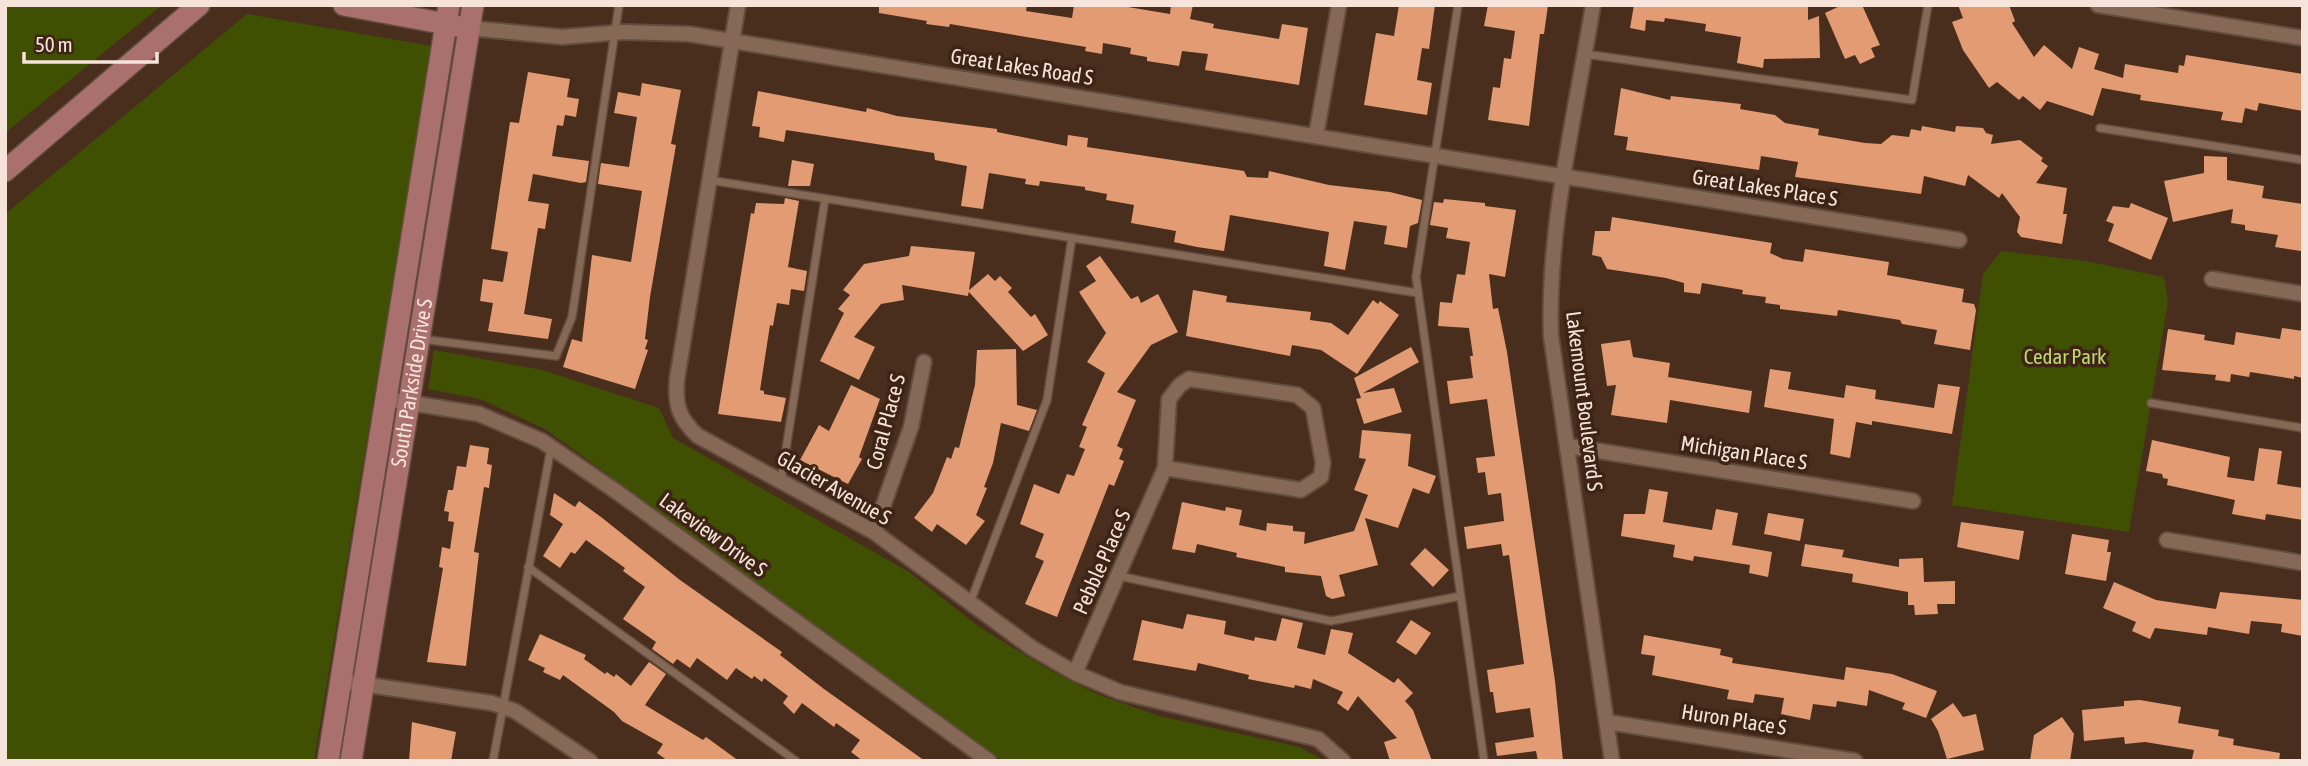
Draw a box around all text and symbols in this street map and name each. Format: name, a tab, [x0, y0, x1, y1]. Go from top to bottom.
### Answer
scale bar	[24, 21, 158, 65]
text: 50 m	[35, 32, 73, 56]
street label: Great Lakes Road S	[949, 43, 1095, 89]
street label: Great Lakes Place S	[1691, 164, 1840, 210]
street label: South Parkside Drive S	[386, 297, 436, 469]
street label: Lakemount Boulevard S	[1562, 309, 1608, 492]
park label: Cedar Park	[2024, 344, 2106, 368]
street label: Coral Place S	[861, 371, 909, 472]
street label: Michigan Place S	[1679, 430, 1809, 474]
street label: Glacier Avenue S	[773, 445, 896, 529]
street label: Lakeview Drive S	[655, 487, 772, 581]
street label: Pebble Place S	[1067, 505, 1135, 618]
street label: Huron Place S	[1680, 699, 1789, 739]

